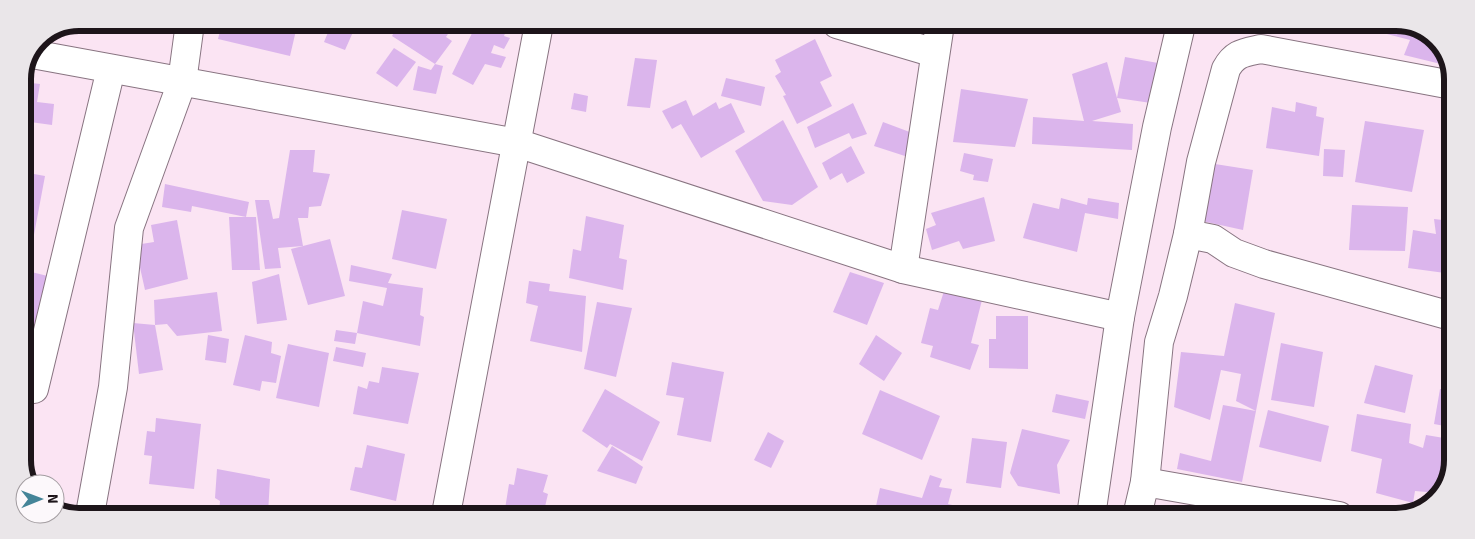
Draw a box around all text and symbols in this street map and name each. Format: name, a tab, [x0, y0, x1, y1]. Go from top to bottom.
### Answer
north arrow	[15, 474, 65, 524]
text: N	[44, 494, 61, 504]

